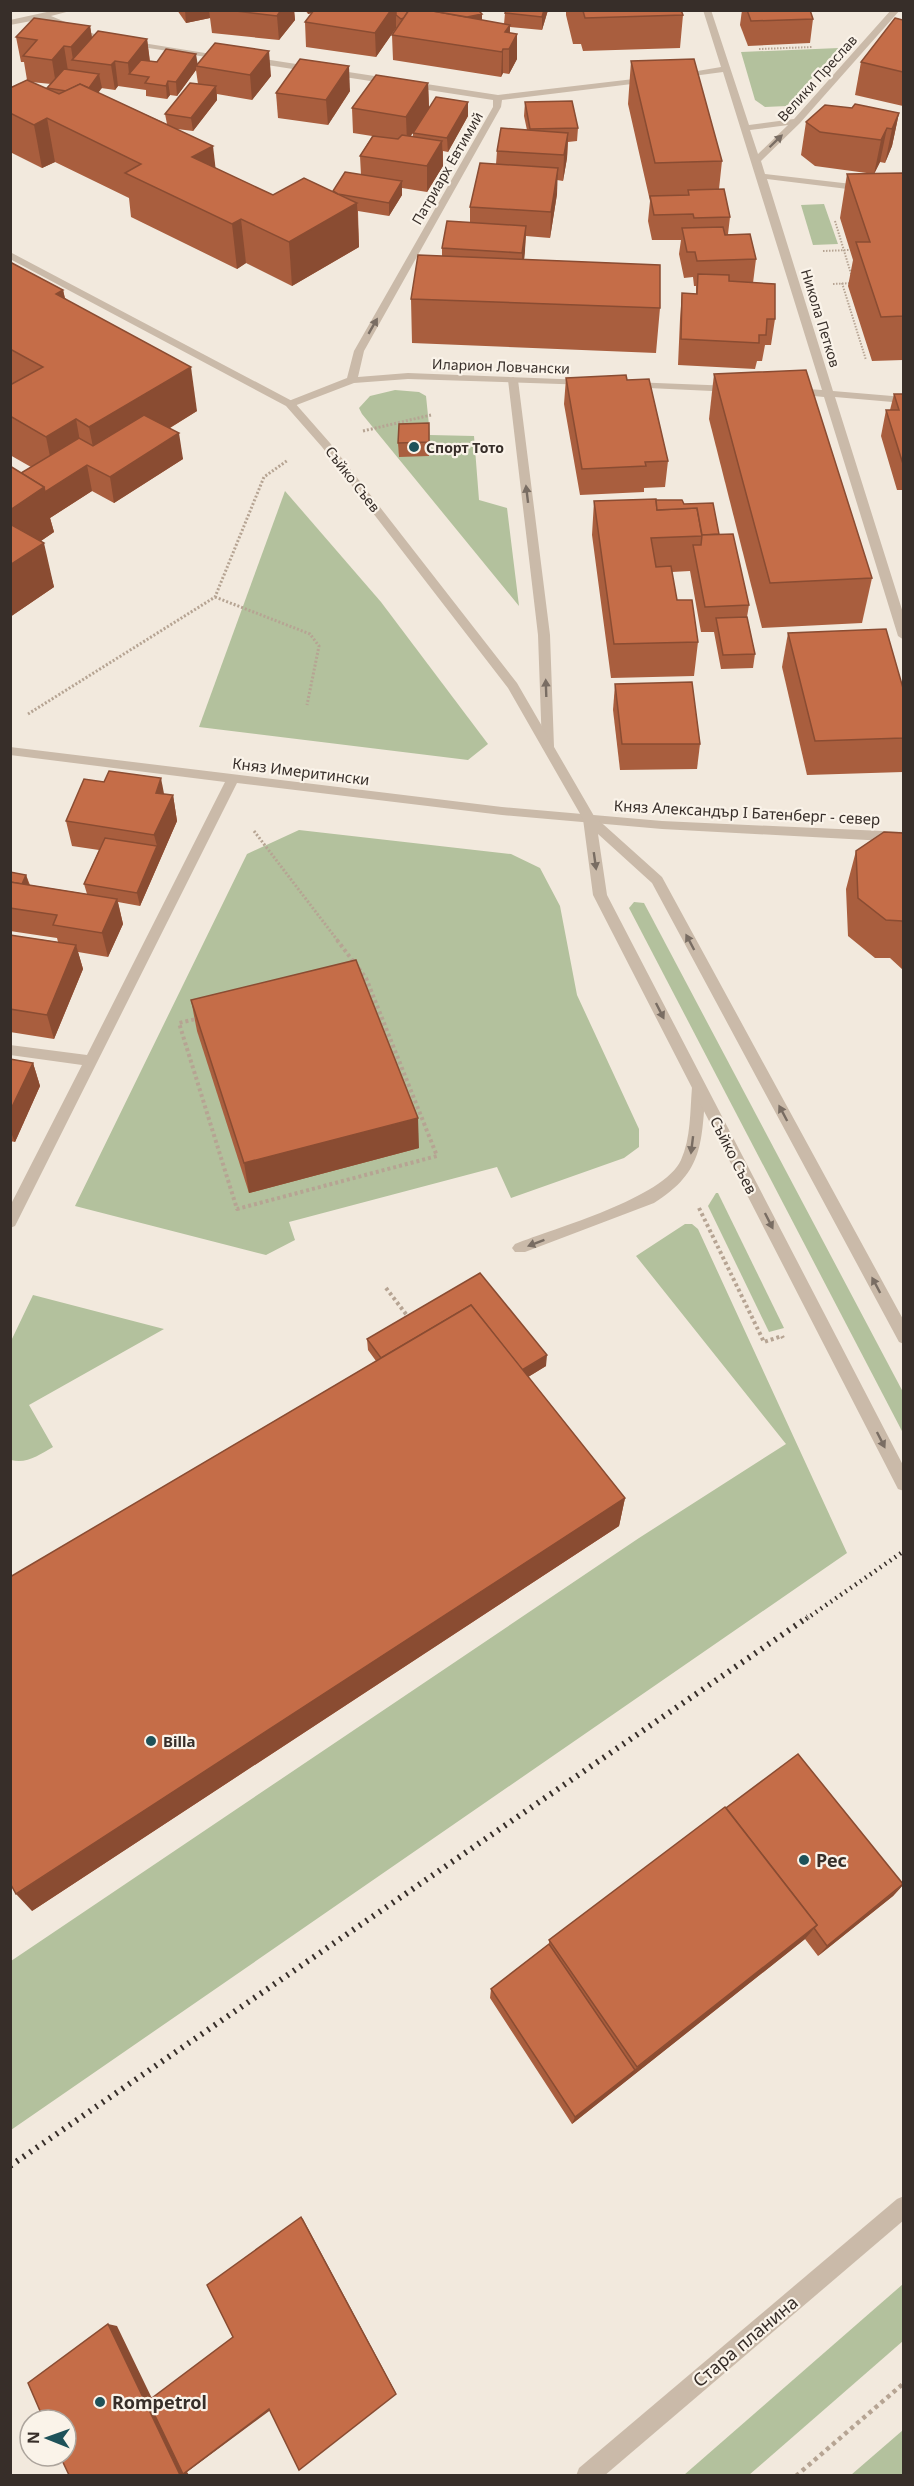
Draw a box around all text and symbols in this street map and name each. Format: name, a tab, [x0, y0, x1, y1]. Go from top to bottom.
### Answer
street label: Велики Преслав	[773, 30, 861, 126]
street label: Патриарх Евтимий	[407, 108, 487, 228]
one-way arrow	[769, 135, 783, 149]
street label: Никола Петков	[797, 266, 845, 370]
one-way arrow	[368, 317, 378, 334]
street label: Иларион Ловчански	[432, 354, 570, 378]
place label: Спорт Тото	[426, 438, 504, 457]
marker: Спорт Тото	[407, 440, 421, 454]
street label: Съйко Съев	[321, 442, 385, 516]
one-way arrow	[522, 485, 531, 504]
one-way arrow	[541, 679, 550, 698]
street label: Княз Имеритински	[231, 753, 371, 789]
street label: Княз Александър I Батенберг - север	[613, 795, 881, 829]
one-way arrow	[591, 852, 600, 871]
one-way arrow	[685, 933, 695, 950]
one-way arrow	[655, 1003, 665, 1020]
one-way arrow	[778, 1105, 788, 1122]
street label: Съйко Съев	[706, 1113, 762, 1197]
one-way arrow	[687, 1136, 697, 1155]
one-way arrow	[764, 1213, 773, 1230]
one-way arrow	[526, 1238, 544, 1248]
one-way arrow	[871, 1276, 881, 1293]
one-way arrow	[876, 1431, 886, 1449]
place label: Billa	[163, 1731, 195, 1751]
marker: Billa	[144, 1734, 158, 1748]
place label: Рес	[816, 1848, 847, 1872]
marker: Рес	[797, 1853, 811, 1867]
street label: Стара планина	[687, 2290, 803, 2392]
place label: Rompetrol	[112, 2390, 207, 2414]
marker: Rompetrol	[93, 2395, 107, 2409]
north arrow	[18, 2408, 78, 2468]
text: N	[22, 2431, 44, 2444]

